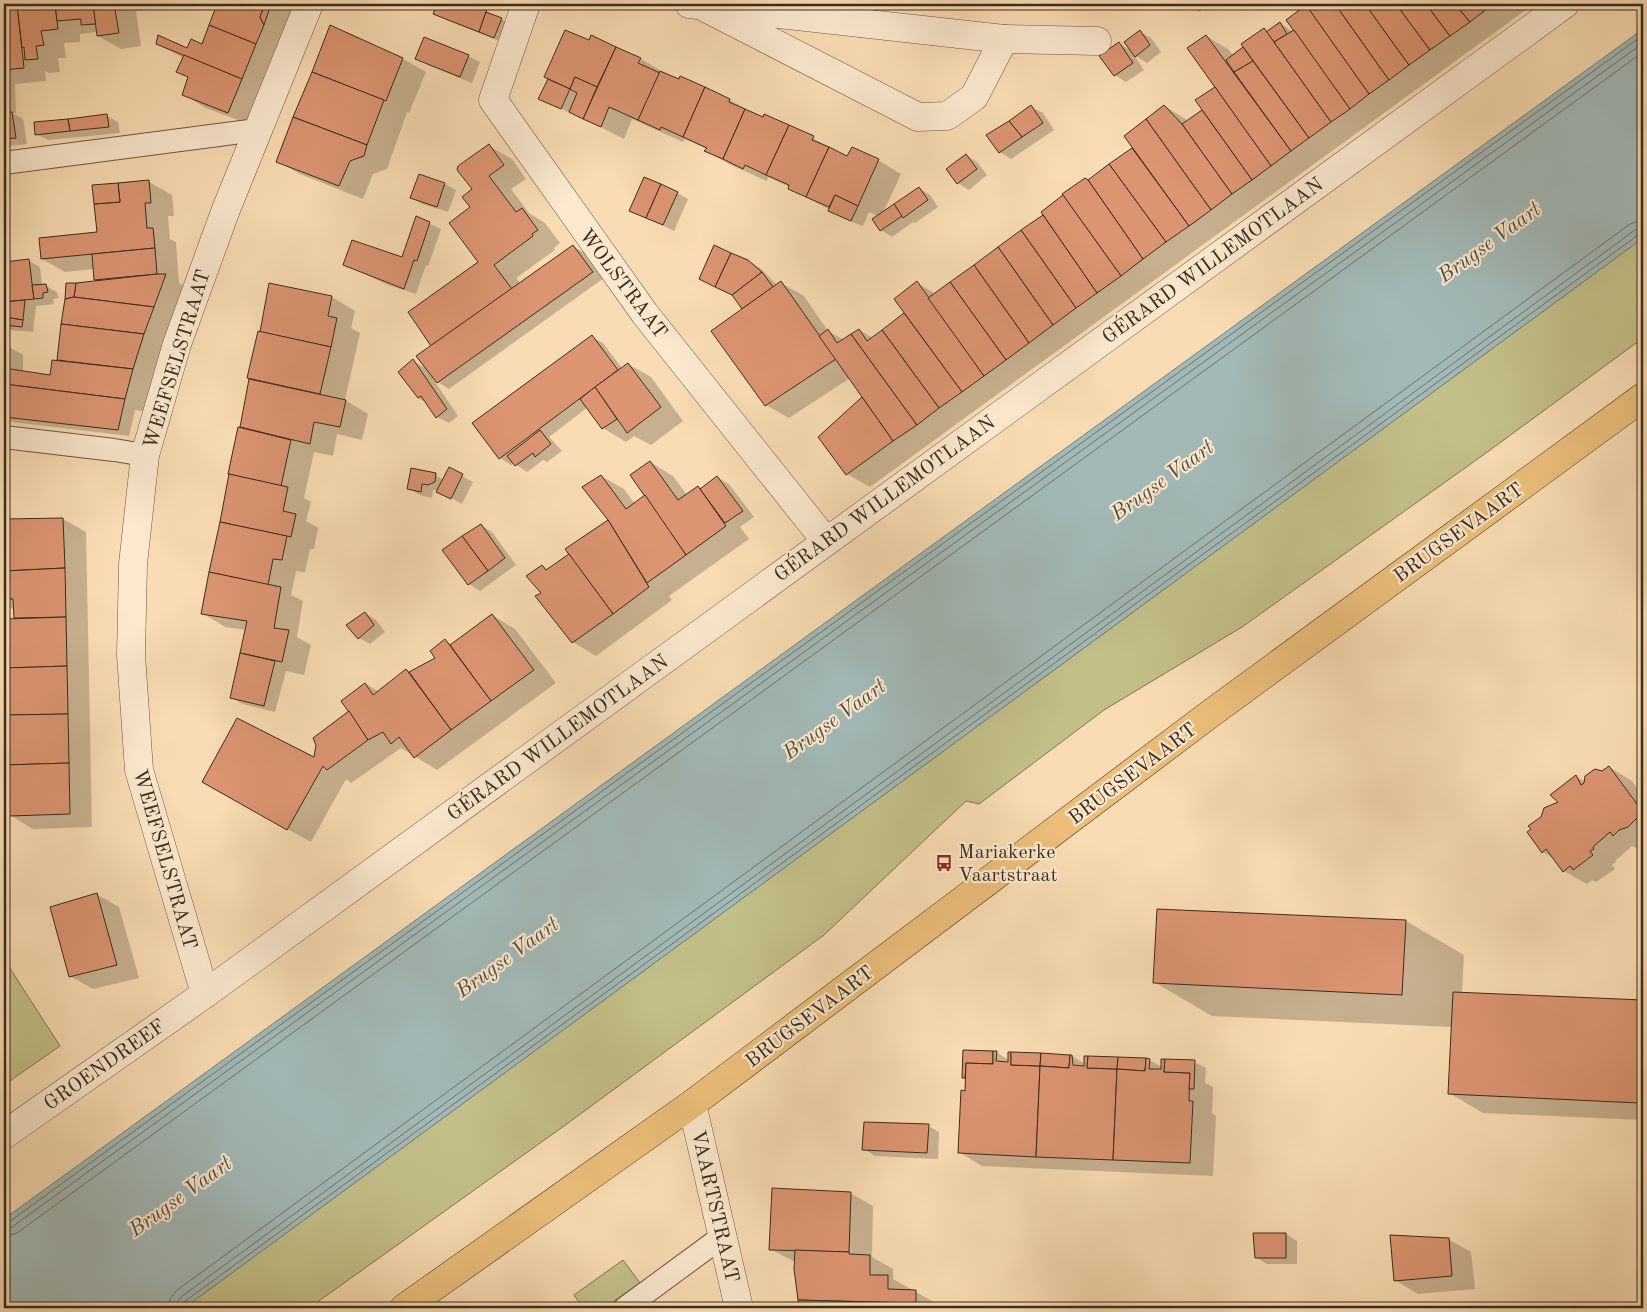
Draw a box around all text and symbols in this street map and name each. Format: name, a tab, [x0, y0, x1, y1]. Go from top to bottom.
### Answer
street label: GÉRARD WILLEMOTLAAN	[1097, 172, 1327, 348]
water label: Brugse Vaart	[1434, 199, 1545, 288]
street label: WOLSTRAAT	[575, 226, 670, 343]
street label: WEEFSELSTRAAT	[141, 268, 215, 452]
street label: GÉRARD WILLEMOTLAAN	[769, 410, 999, 586]
water label: Brugse Vaart	[1107, 437, 1218, 526]
street label: BRUGSEVAART	[1391, 480, 1528, 587]
street label: GÉRARD WILLEMOTLAAN	[442, 649, 672, 825]
water label: Brugse Vaart	[779, 676, 890, 765]
street label: BRUGSEVAART	[1065, 720, 1201, 829]
street label: WEEFSELSTRAAT	[129, 767, 199, 952]
place label: Mariakerke Vaartstraat	[958, 843, 1057, 886]
bus stop icon: Mariakerke Vaartstraat	[934, 853, 954, 873]
water label: Brugse Vaart	[452, 914, 563, 1003]
street label: BRUGSEVAART	[742, 963, 878, 1072]
street label: GROENDREEF	[41, 1016, 169, 1115]
street label: VAARTSTRAAT	[687, 1128, 741, 1285]
water label: Brugse Vaart	[125, 1153, 236, 1242]

